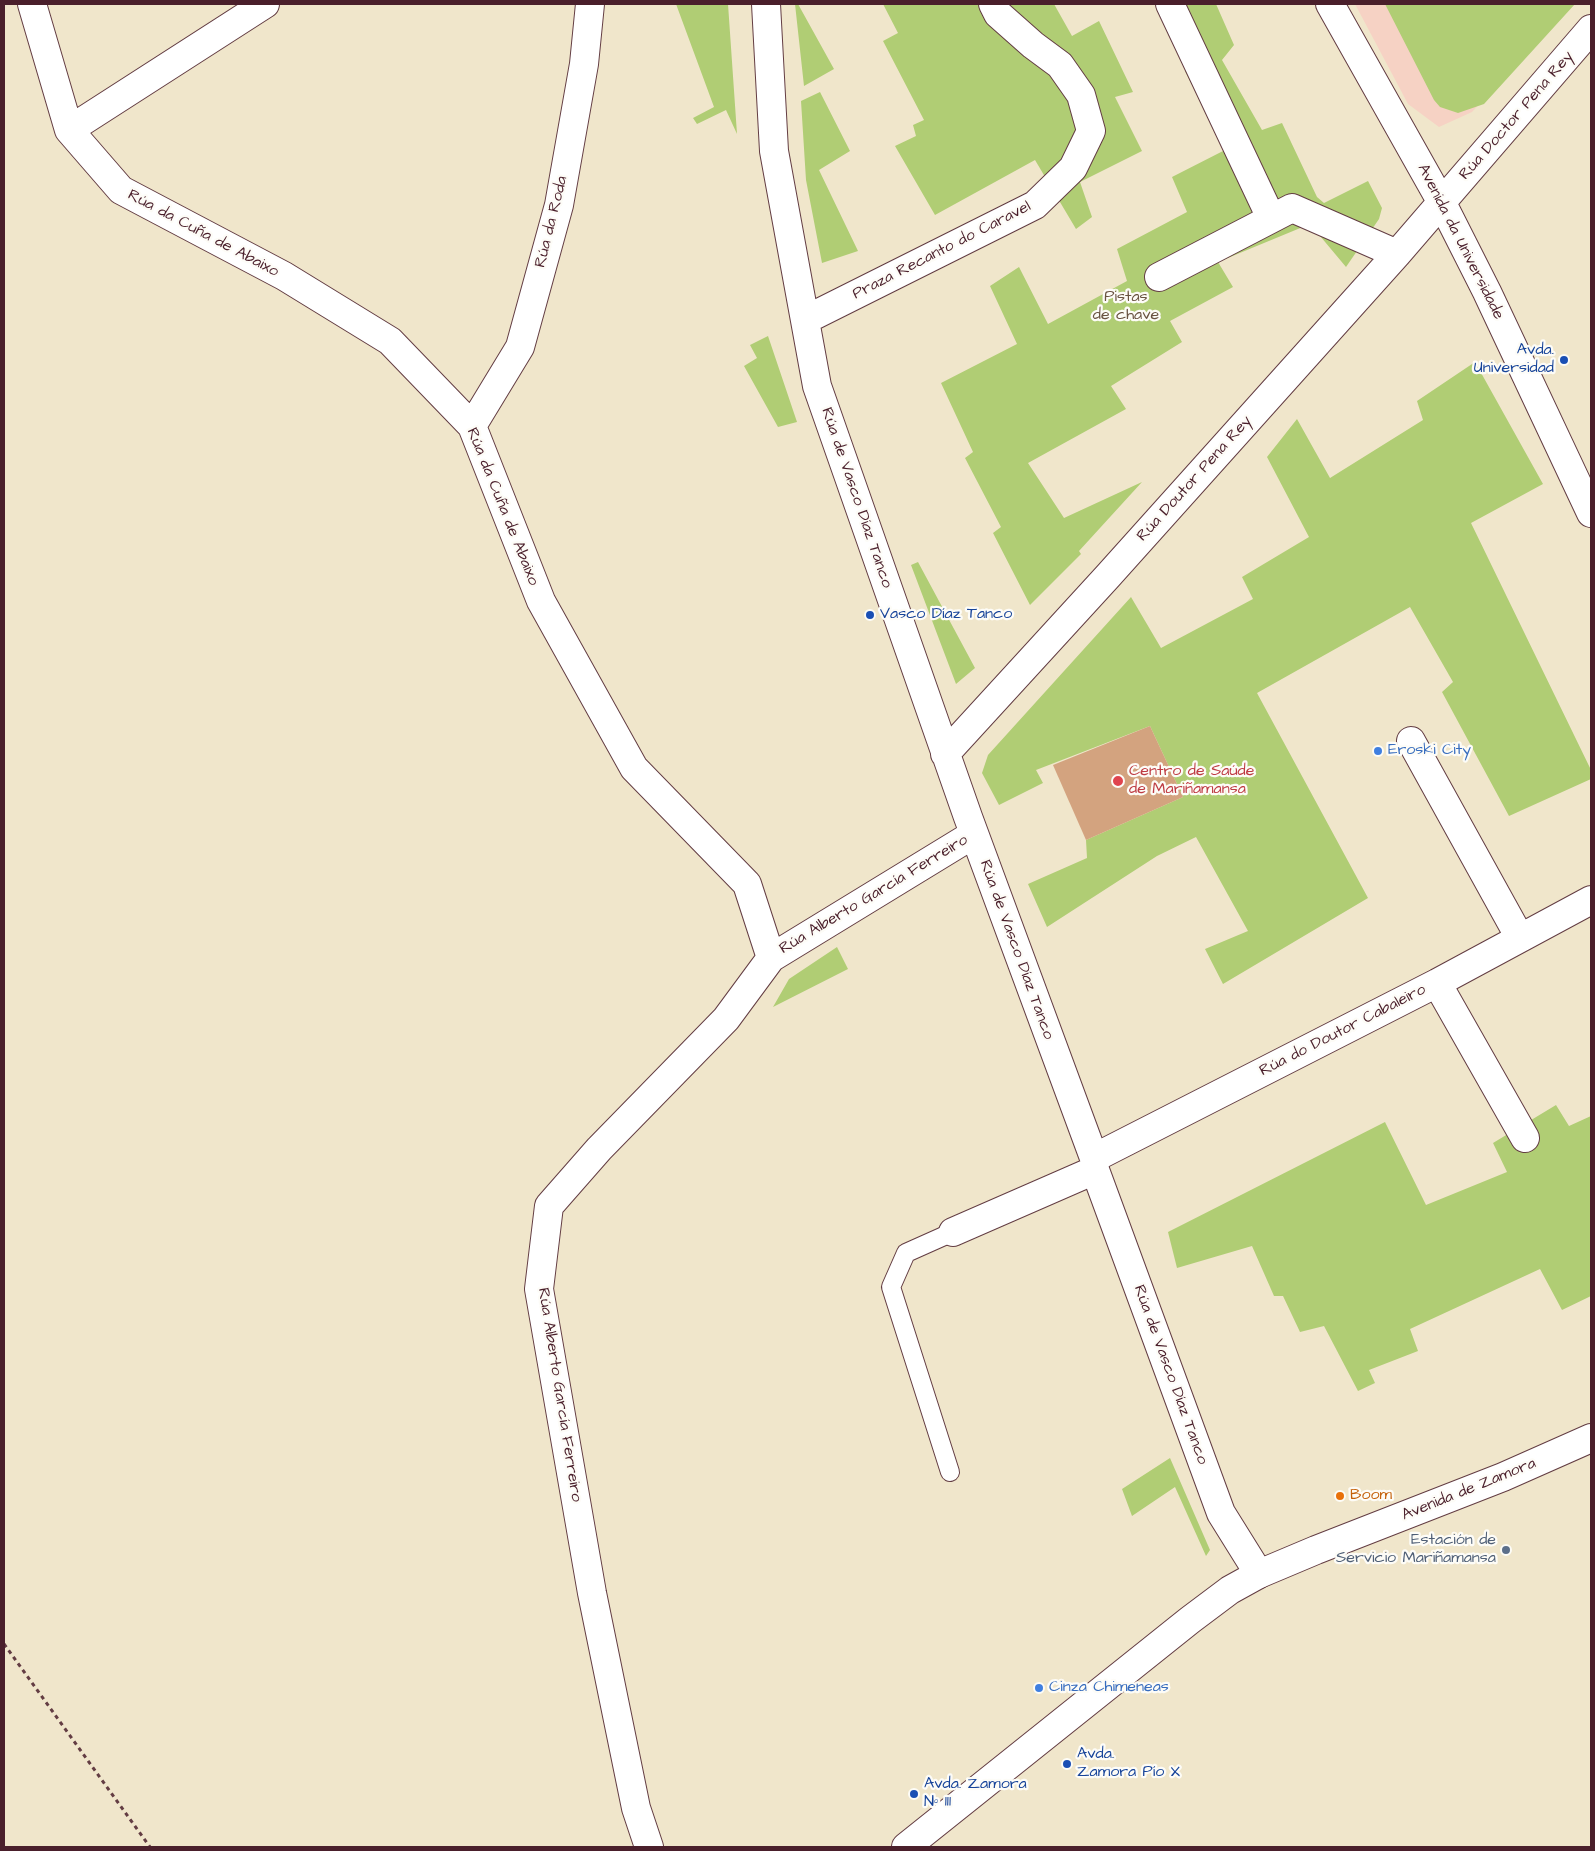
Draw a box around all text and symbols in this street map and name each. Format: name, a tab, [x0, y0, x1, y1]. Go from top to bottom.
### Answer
street label: Rúa Doctor Pena Rey	[1456, 48, 1578, 184]
street label: Avenida da Universidade	[1412, 161, 1508, 323]
street label: Rúa da Roda	[531, 174, 573, 270]
street label: Rúa da Cuña de Abaixo	[124, 186, 282, 282]
street label: Praza Recanto do Caravel	[850, 198, 1034, 304]
park label: Pistas de chave	[1093, 288, 1159, 326]
place label: Avda. Universidad	[1474, 341, 1554, 379]
marker: Avda. Universidad	[1558, 354, 1570, 366]
street label: Rúa de Vasco Díaz Tanco	[816, 405, 896, 591]
street label: Rúa Doutor Pena Rey	[1133, 412, 1257, 546]
street label: Rúa da Cuña de Abaixo	[462, 425, 542, 589]
place label: Vasco Díaz Tanco	[880, 605, 1012, 625]
marker: Vasco Díaz Tanco	[864, 609, 876, 621]
place label: Eroski City	[1388, 741, 1471, 761]
marker: Eroski City	[1372, 745, 1384, 757]
place label: Centro de Saúde de Mariñamansa	[1129, 762, 1254, 800]
marker: Centro de Saúde de Mariñamansa	[1111, 774, 1125, 788]
street label: Rúa Alberto García Ferreiro	[776, 831, 972, 959]
street label: Rúa de Vasco Díaz Tanco	[975, 858, 1057, 1042]
street label: Rúa do Doutor Cabaleiro	[1257, 981, 1429, 1081]
street label: Rúa de Vasco Díaz Tanco	[1129, 1283, 1211, 1467]
street label: Rúa Alberto García Ferreiro	[533, 1287, 585, 1503]
street label: Avenida de Zamora	[1399, 1454, 1539, 1526]
place label: Boom	[1350, 1486, 1392, 1506]
marker: Boom	[1334, 1490, 1346, 1502]
place label: Estación de Servicio Mariñamansa	[1336, 1531, 1496, 1569]
marker: Estación de Servicio Mariñamansa	[1500, 1544, 1512, 1556]
place label: Cinza Chimeneas	[1049, 1678, 1169, 1698]
marker: Cinza Chimeneas	[1033, 1682, 1045, 1694]
place label: Avda. Zamora Pío X	[1077, 1745, 1180, 1783]
marker: Avda. Zamora Pío X	[1061, 1758, 1073, 1770]
place label: Avda. Zamora Nº 111	[924, 1775, 1027, 1813]
marker: Avda. Zamora Nº 111	[908, 1788, 920, 1800]

